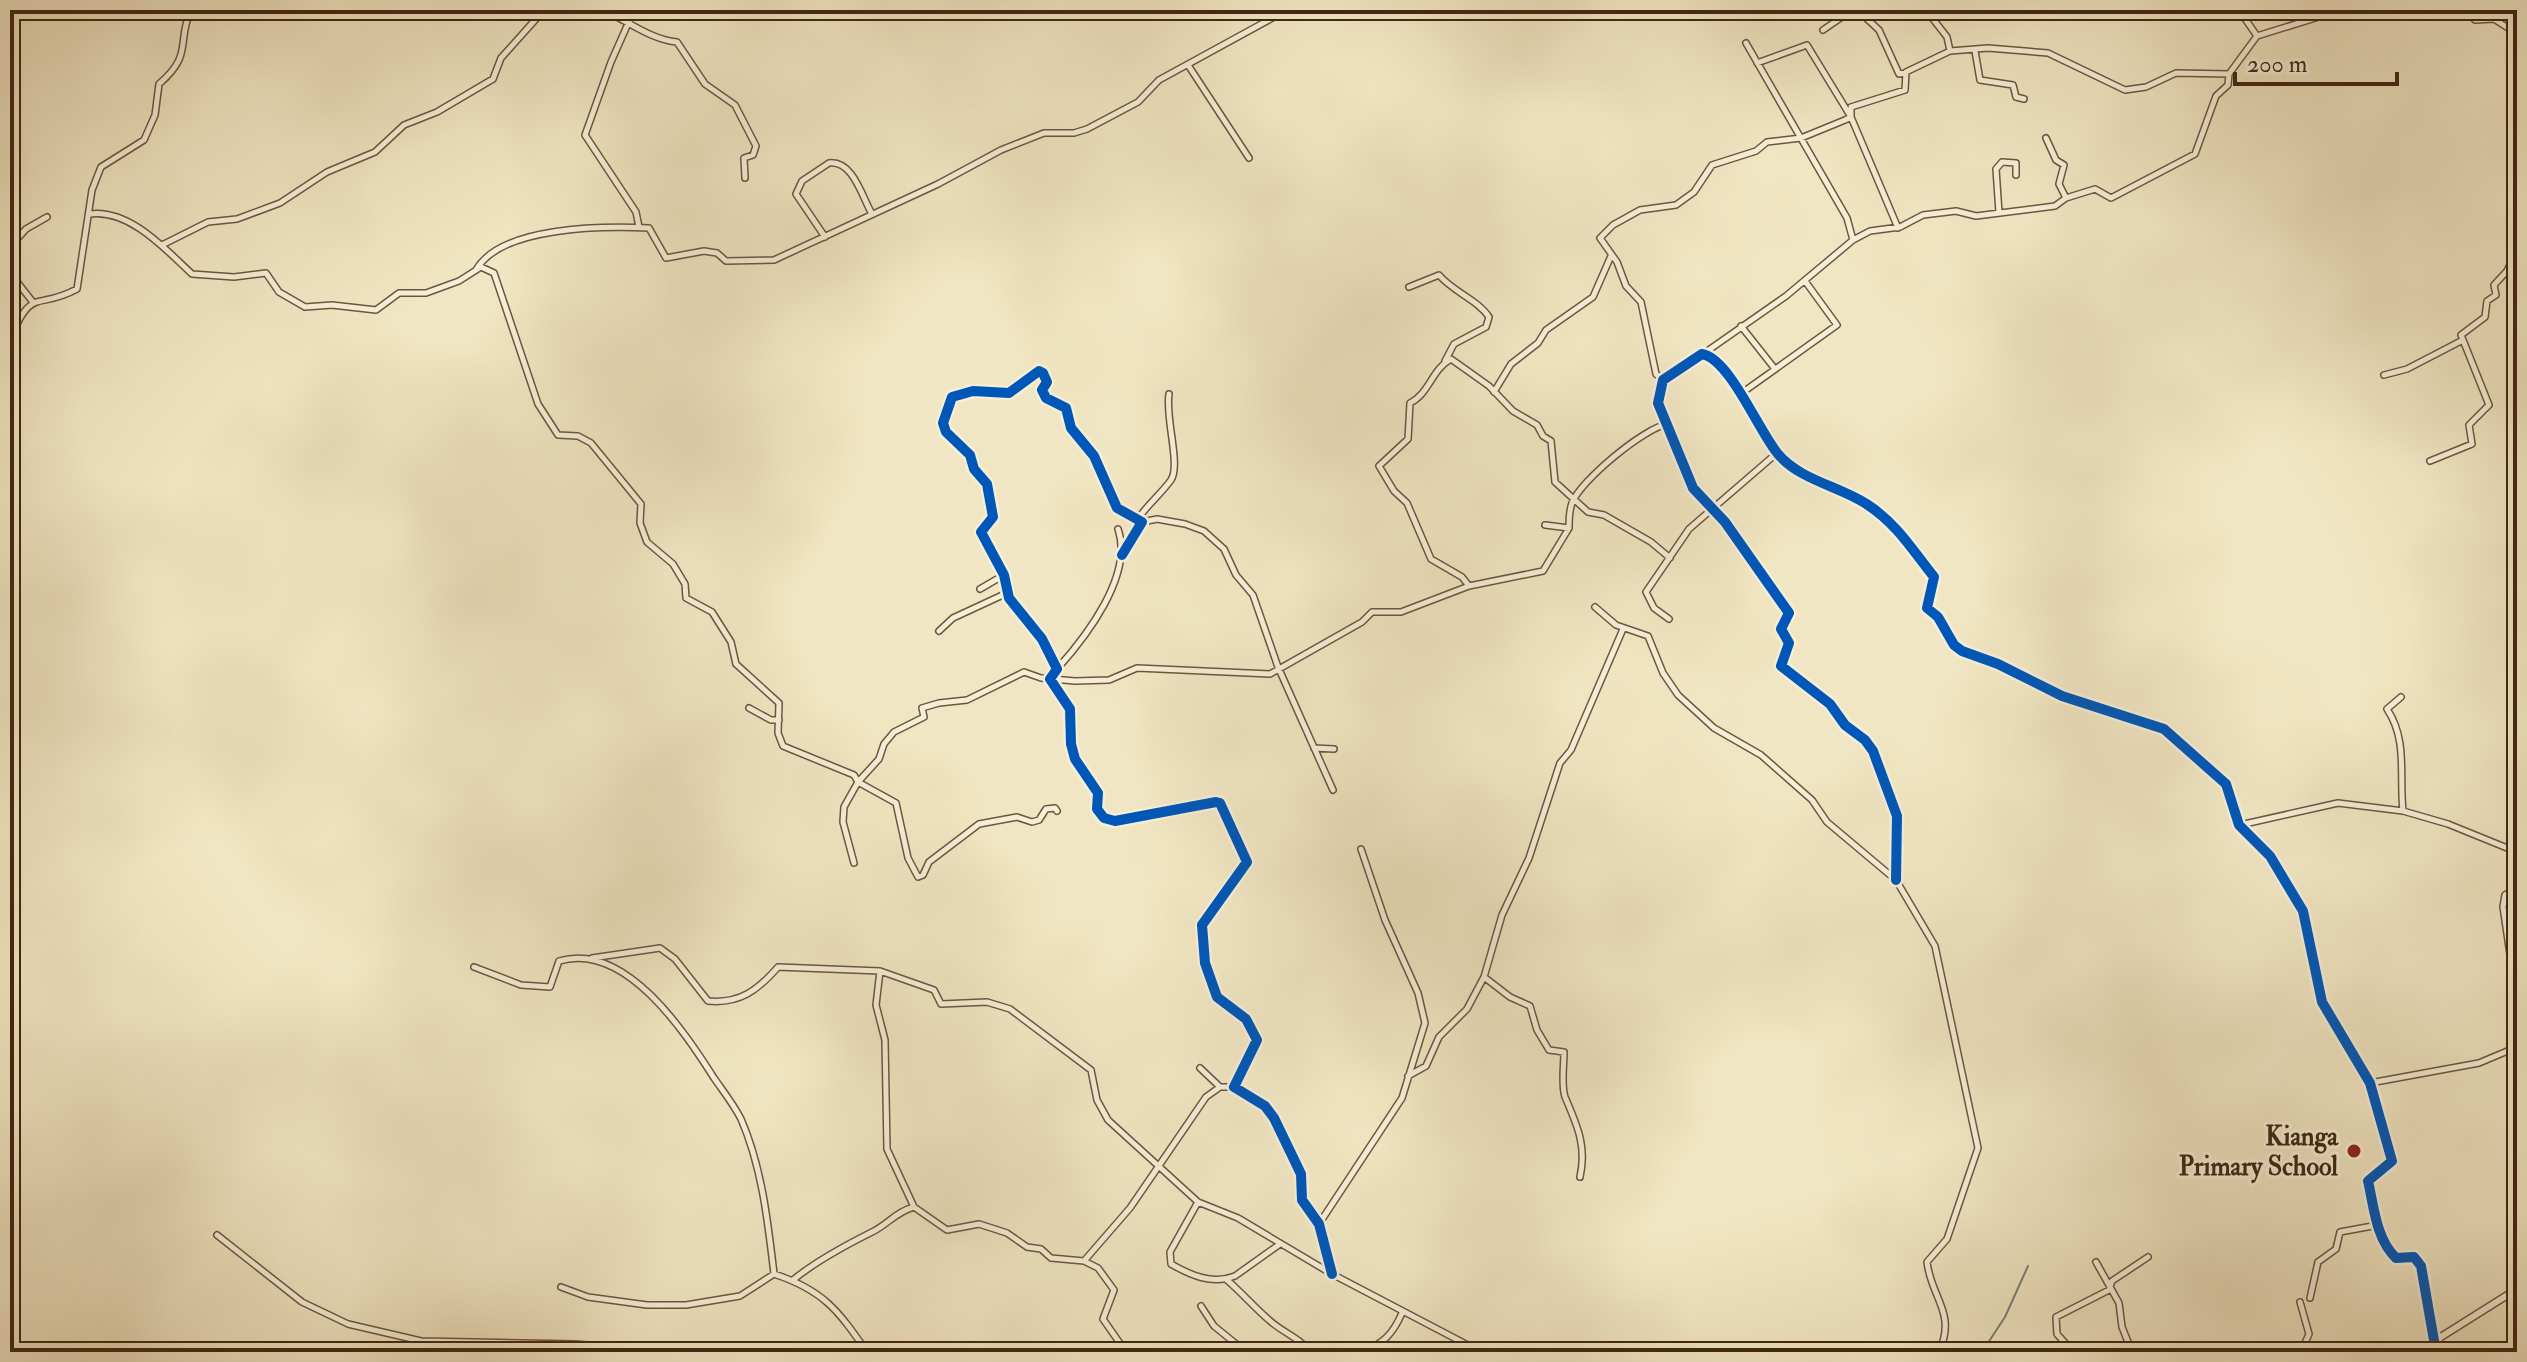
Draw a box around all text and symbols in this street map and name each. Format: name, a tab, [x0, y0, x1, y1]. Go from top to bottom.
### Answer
scale bar	[2235, 36, 2397, 86]
text: 200 m	[2247, 49, 2308, 80]
place label: Kianga Primary School	[2179, 1121, 2339, 1184]
marker: Kianga Primary School	[2345, 1142, 2363, 1160]

